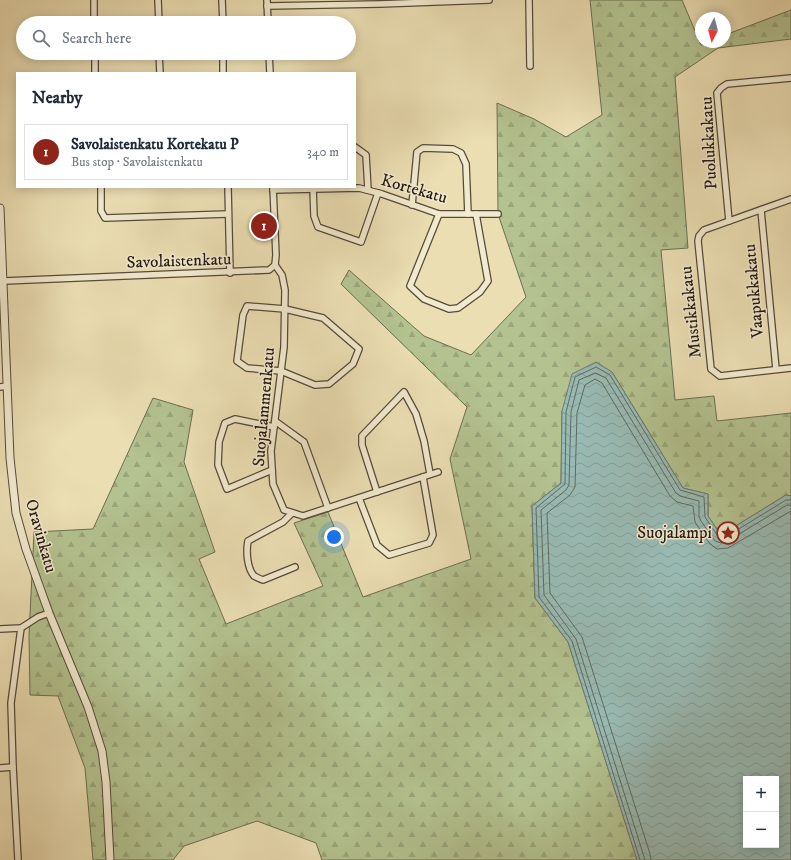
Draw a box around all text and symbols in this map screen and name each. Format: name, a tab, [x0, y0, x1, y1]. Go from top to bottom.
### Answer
north arrow	[695, 12, 731, 48]
search box	[16, 16, 356, 60]
icon: search	[30, 27, 52, 49]
text: Search here	[62, 29, 131, 48]
text: Nearby	[32, 87, 82, 109]
street label: Puolukkakatu	[696, 96, 722, 190]
text: Savolaistenkatu Kortekatu P	[71, 135, 239, 154]
text: 1	[44, 144, 48, 160]
text: 340 m	[307, 144, 339, 160]
text: Bus stop · Savolaistenkatu	[71, 154, 203, 170]
street label: Kortekatu	[378, 169, 450, 209]
pin: 1	[251, 211, 277, 241]
street label: Vaapukkakatu	[739, 243, 769, 340]
street label: Savolaistenkatu	[126, 248, 232, 274]
street label: Mustikkakatu	[675, 265, 707, 359]
street label: Suojalammenkatu	[248, 346, 280, 468]
street label: Oravinkatu	[20, 497, 62, 575]
place icon: Suojalampi	[715, 520, 741, 546]
place label: Suojalampi	[637, 522, 712, 544]
your location	[324, 527, 344, 547]
map controls	[743, 776, 779, 848]
button: +	[743, 776, 779, 812]
button: −	[743, 812, 779, 848]

